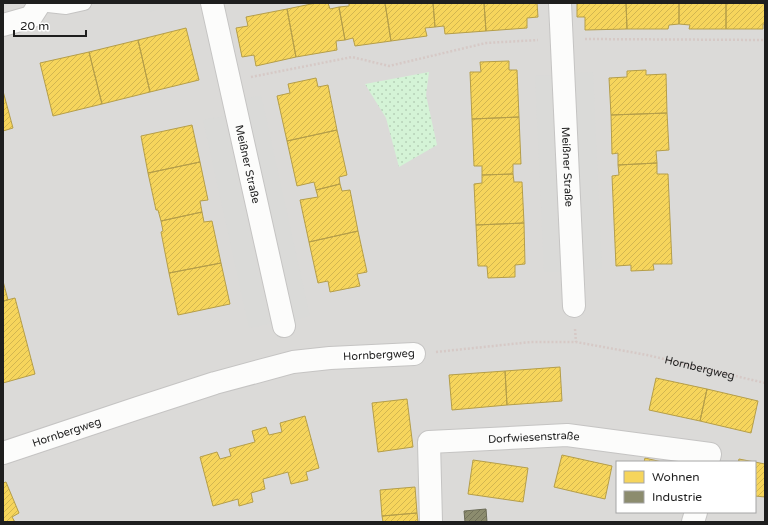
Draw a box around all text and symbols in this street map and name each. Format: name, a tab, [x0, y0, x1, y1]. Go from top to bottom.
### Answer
scale bar	[14, 12, 86, 38]
text: 20 m	[20, 19, 49, 33]
street label: Meißner Straße	[233, 123, 263, 205]
street label: Meißner Straße	[559, 126, 576, 207]
street label: Hornbergweg	[343, 347, 415, 363]
street label: Hornbergweg	[663, 353, 736, 382]
street label: Hornbergweg	[30, 414, 103, 449]
street label: Dorfwiesenstraße	[488, 429, 580, 446]
legend	[616, 461, 756, 513]
text: Wohnen	[652, 470, 700, 484]
text: Industrie	[652, 490, 702, 504]

